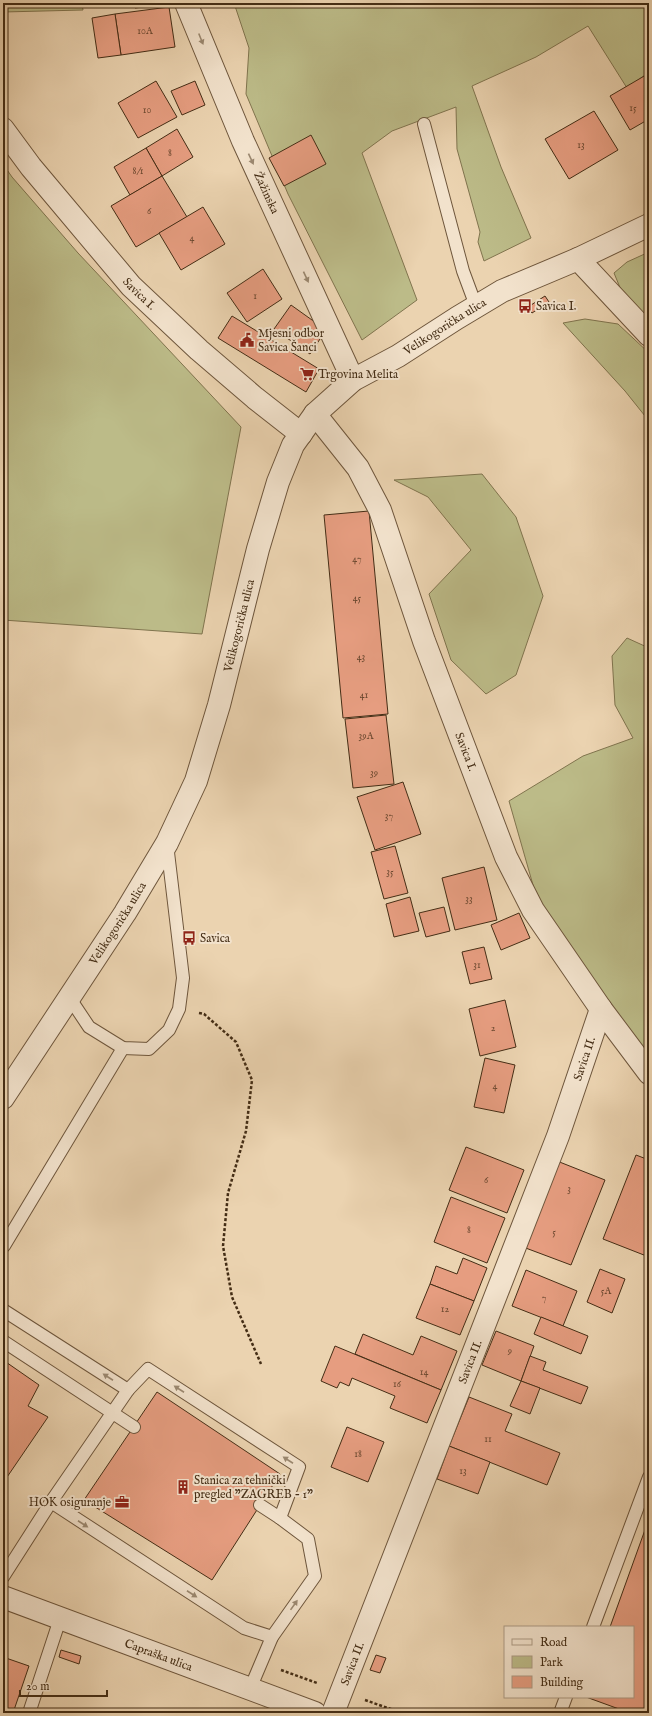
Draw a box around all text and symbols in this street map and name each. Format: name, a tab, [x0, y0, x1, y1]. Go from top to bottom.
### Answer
house number: 10A	[137, 25, 153, 38]
one-way arrow	[198, 34, 204, 45]
house number: 15	[629, 102, 637, 115]
house number: 10	[143, 104, 151, 117]
house number: 13	[577, 139, 585, 152]
house number: 8	[168, 147, 172, 160]
one-way arrow	[248, 154, 254, 165]
house number: 8/1	[132, 165, 144, 178]
street label: Žažinska	[251, 169, 283, 217]
house number: 6	[147, 205, 152, 218]
house number: 4	[190, 232, 195, 245]
one-way arrow	[303, 271, 309, 283]
street label: Savica I.	[120, 274, 159, 313]
house number: 1	[253, 290, 257, 303]
street label: Velikogorička ulica	[400, 294, 489, 359]
bus stop icon: Savica I.	[517, 298, 533, 314]
place label: Savica I.	[536, 299, 576, 314]
place label: Mjesni odbor Savica Šanci	[258, 326, 325, 355]
public building icon: Mjesni odbor Savica Šanci	[239, 332, 255, 348]
supermarket icon: Trgovina Melita	[299, 366, 315, 382]
place label: Trgovina Melita	[318, 367, 399, 382]
house number: 47	[352, 553, 362, 566]
street label: Velikogorička ulica	[220, 577, 258, 674]
house number: 45	[353, 592, 362, 605]
house number: 43	[357, 651, 366, 664]
house number: 41	[360, 689, 369, 702]
house number: 39A	[359, 730, 374, 743]
street label: Savica I.	[452, 730, 480, 773]
house number: 39	[370, 767, 378, 780]
house number: 37	[385, 810, 394, 823]
house number: 35	[386, 866, 394, 879]
street label: Velikogorička ulica	[85, 879, 150, 968]
house number: 33	[465, 893, 473, 906]
bus stop icon: Savica	[181, 930, 197, 946]
place label: Savica	[200, 931, 231, 946]
house number: 31	[473, 959, 481, 972]
house number: 2	[491, 1022, 496, 1035]
street label: Savica II.	[570, 1035, 599, 1083]
house number: 4	[493, 1080, 498, 1093]
house number: 6	[484, 1174, 489, 1187]
house number: 3	[567, 1183, 571, 1196]
house number: 8	[467, 1224, 471, 1237]
house number: 5	[552, 1226, 556, 1239]
house number: 5A	[601, 1285, 611, 1298]
house number: 7	[542, 1292, 547, 1305]
house number: 12	[441, 1303, 450, 1316]
street label: Savica II.	[455, 1338, 485, 1386]
house number: 9	[507, 1345, 512, 1358]
house number: 14	[420, 1366, 428, 1379]
one-way arrow	[102, 1373, 114, 1380]
house number: 16	[393, 1378, 402, 1391]
one-way arrow	[174, 1385, 184, 1393]
house number: 11	[484, 1433, 492, 1446]
house number: 18	[354, 1448, 362, 1461]
one-way arrow	[282, 1456, 293, 1464]
house number: 13	[459, 1465, 467, 1478]
place label: Stanica za tehnički pregled "ZAGREB - 1"	[194, 1473, 313, 1503]
building icon: Stanica za tehnički pregled "ZAGREB - 1"	[175, 1479, 191, 1495]
office icon: HOK osiguranje	[114, 1494, 130, 1510]
place label: HOK osiguranje	[29, 1495, 111, 1510]
one-way arrow	[78, 1520, 88, 1528]
one-way arrow	[187, 1590, 198, 1598]
one-way arrow	[290, 1600, 298, 1610]
legend	[504, 1626, 634, 1698]
street label: Capraška ulica	[123, 1635, 195, 1675]
text: Road	[540, 1635, 568, 1650]
street label: Savica II.	[337, 1640, 368, 1688]
text: Park	[540, 1655, 563, 1670]
scale bar	[20, 1672, 107, 1698]
text: Building	[540, 1675, 584, 1690]
text: 20 m	[26, 1679, 49, 1694]

